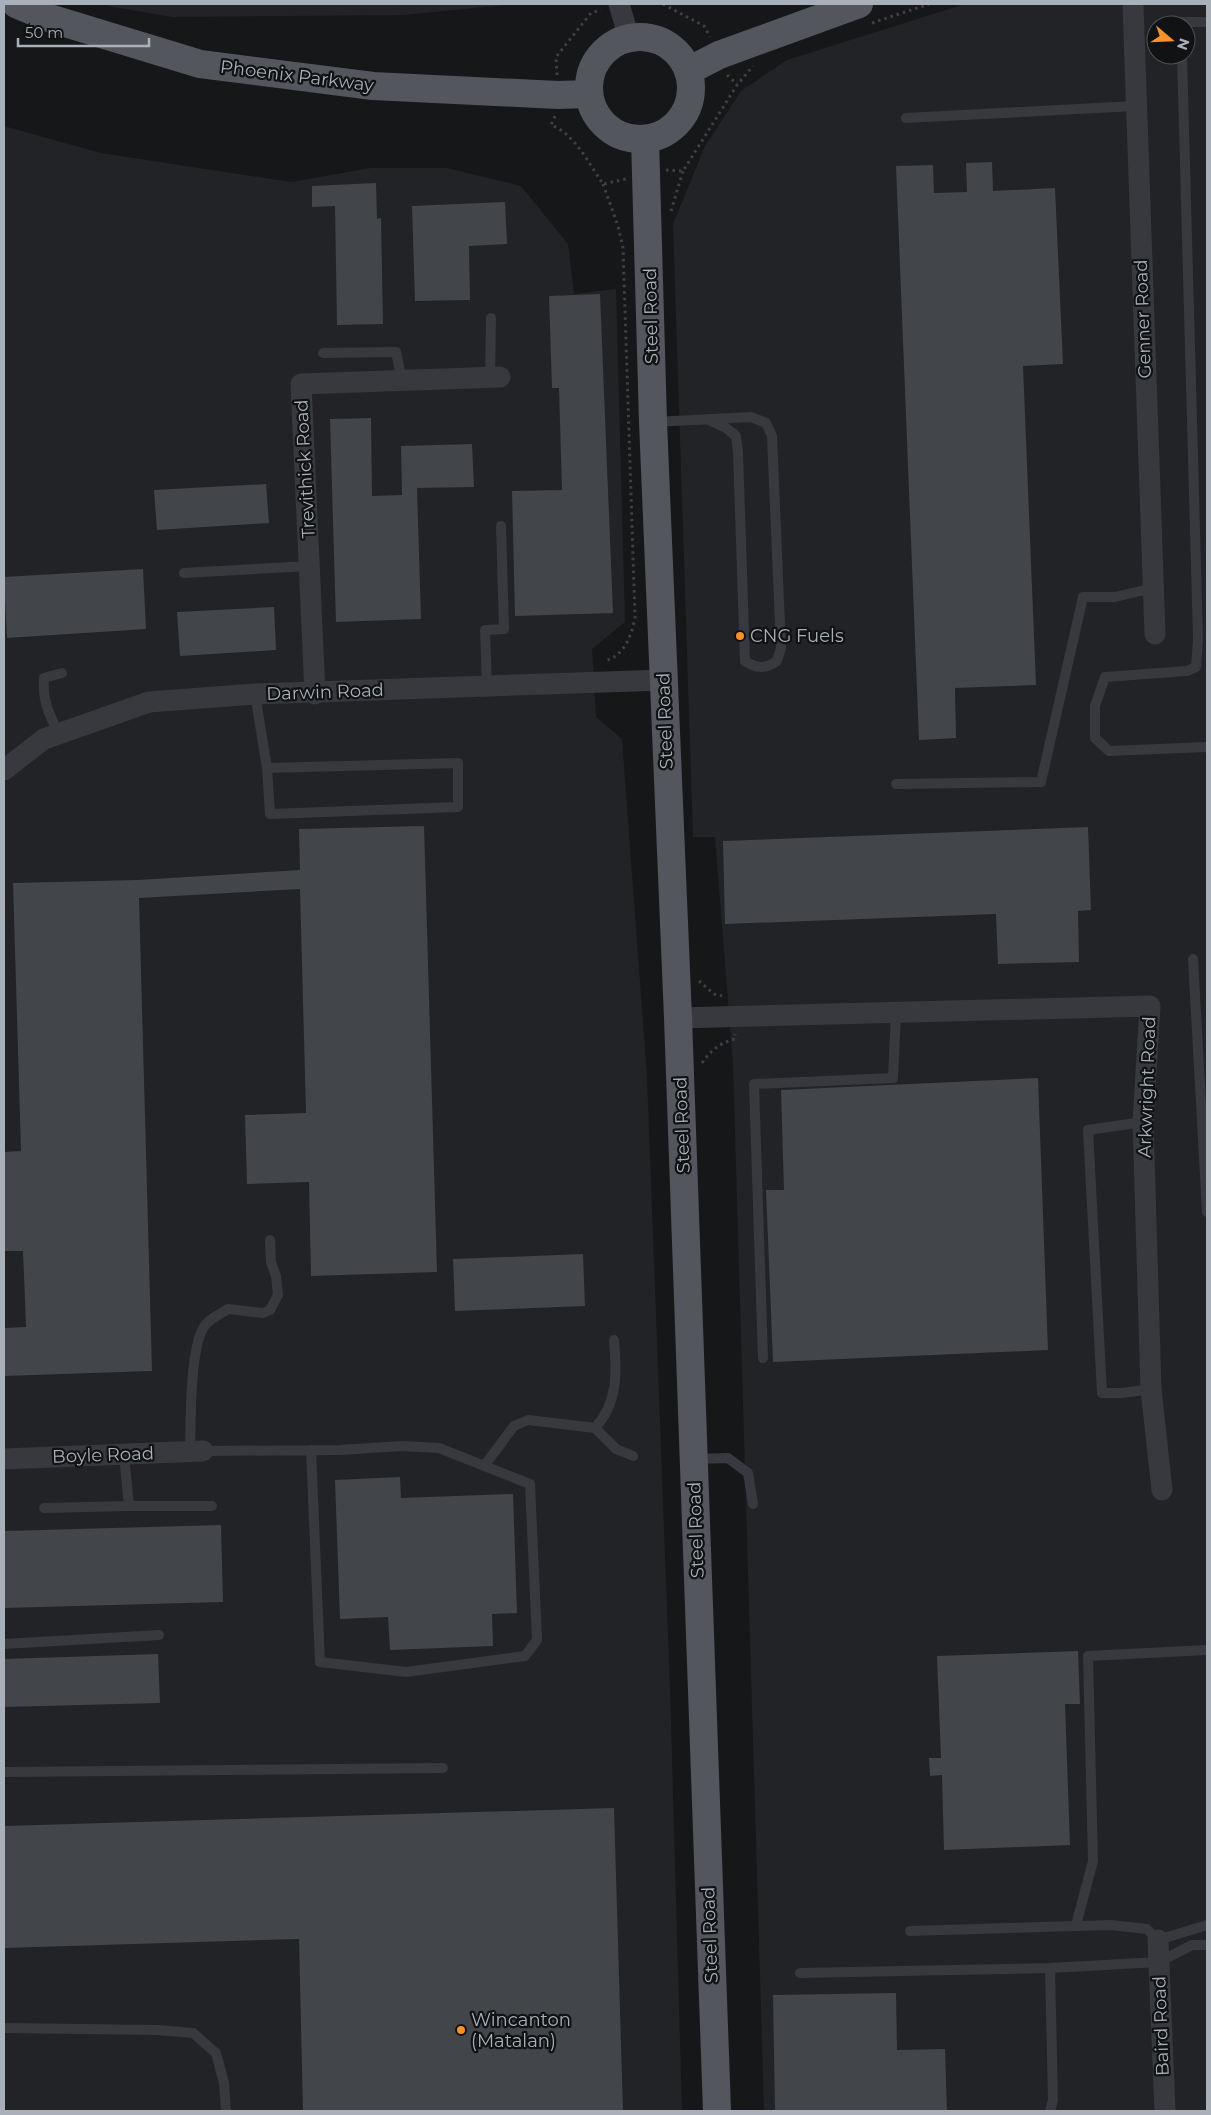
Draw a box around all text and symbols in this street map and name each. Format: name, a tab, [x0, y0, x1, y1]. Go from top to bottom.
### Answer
scale bar	[18, 15, 149, 47]
north arrow	[1146, 15, 1196, 65]
text: 50 m	[25, 23, 63, 42]
text: N	[1173, 36, 1194, 53]
street label: Phoenix Parkway	[219, 56, 375, 96]
street label: Genner Road	[1130, 259, 1156, 379]
street label: Steel Road	[639, 268, 663, 364]
street label: Trevithick Road	[290, 399, 320, 539]
place label: CNG Fuels	[750, 625, 844, 647]
marker: CNG Fuels	[734, 630, 746, 642]
street label: Steel Road	[652, 672, 678, 770]
street label: Darwin Road	[266, 679, 384, 705]
street label: Arkwright Road	[1134, 1016, 1160, 1158]
street label: Steel Road	[669, 1076, 695, 1174]
street label: Boyle Road	[52, 1442, 154, 1468]
street label: Steel Road	[683, 1481, 709, 1579]
street label: Steel Road	[697, 1886, 723, 1984]
street label: Baird Road	[1148, 1976, 1174, 2076]
place label: Wincanton (Matalan)	[471, 2009, 571, 2052]
marker: Wincanton (Matalan)	[455, 2024, 467, 2036]

